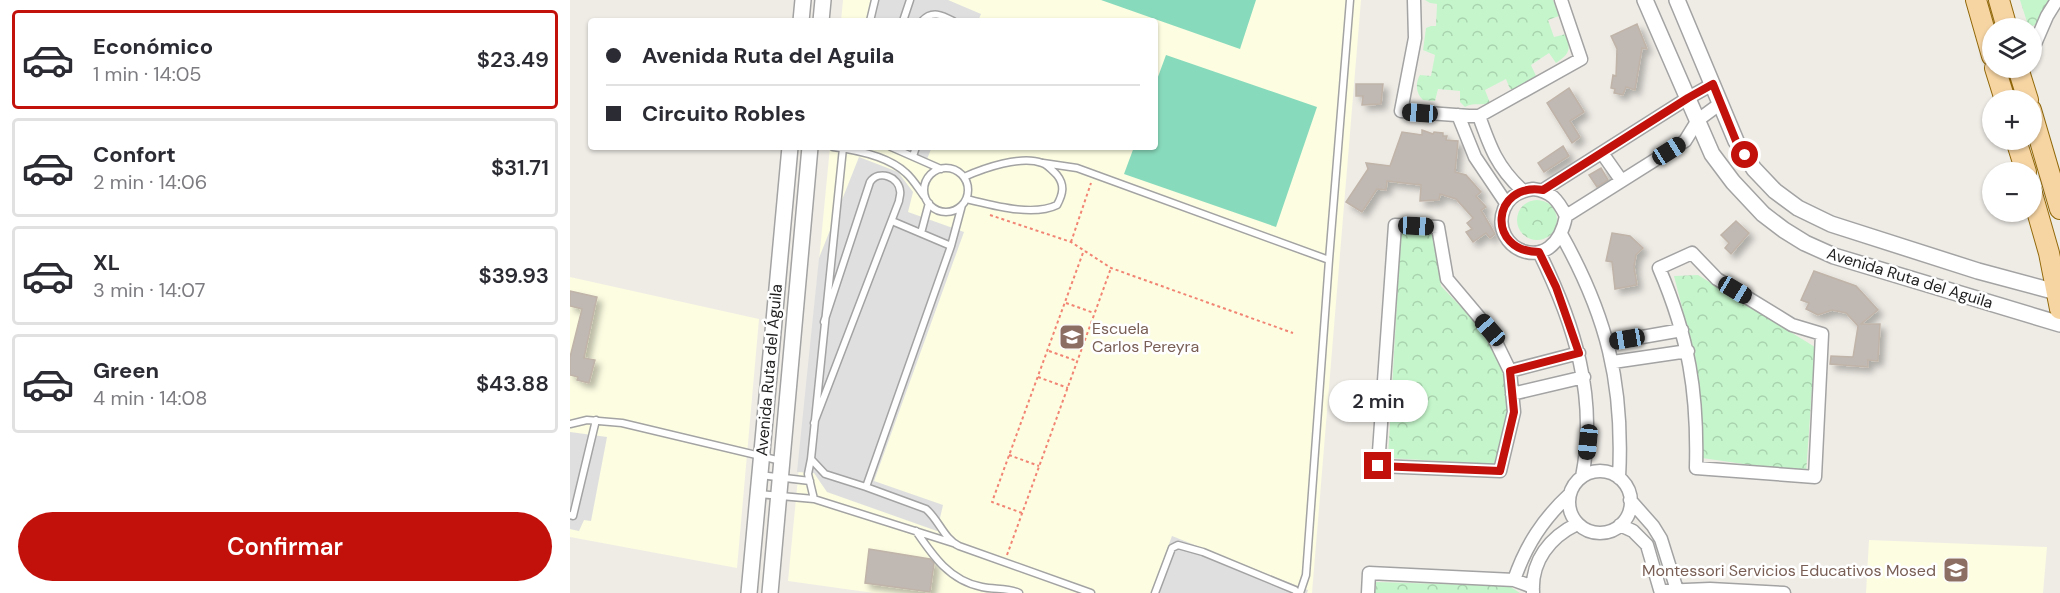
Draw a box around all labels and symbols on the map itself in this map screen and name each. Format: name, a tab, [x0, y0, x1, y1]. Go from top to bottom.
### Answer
car	[1401, 103, 1439, 123]
car	[1649, 134, 1689, 168]
route start	[1731, 141, 1758, 168]
car	[1398, 216, 1434, 236]
street label: Avenida Ruta del Aguila	[1824, 243, 1996, 313]
car	[1715, 273, 1755, 307]
street label: Avenida Ruta del Águila	[751, 283, 787, 457]
car	[1471, 311, 1509, 349]
place label: Escuela Carlos Pereyra	[1092, 318, 1199, 357]
school or university icon: Escuela Carlos Pereyra	[1057, 322, 1087, 352]
car	[1608, 327, 1646, 351]
callout: 2 min	[1328, 379, 1428, 421]
car	[1577, 423, 1599, 461]
route end	[1364, 452, 1391, 479]
school or university icon: Montessori Servicios Educativos Mosed	[1941, 555, 1971, 585]
place label: Montessori Servicios Educativos Mosed	[1642, 560, 1936, 581]

